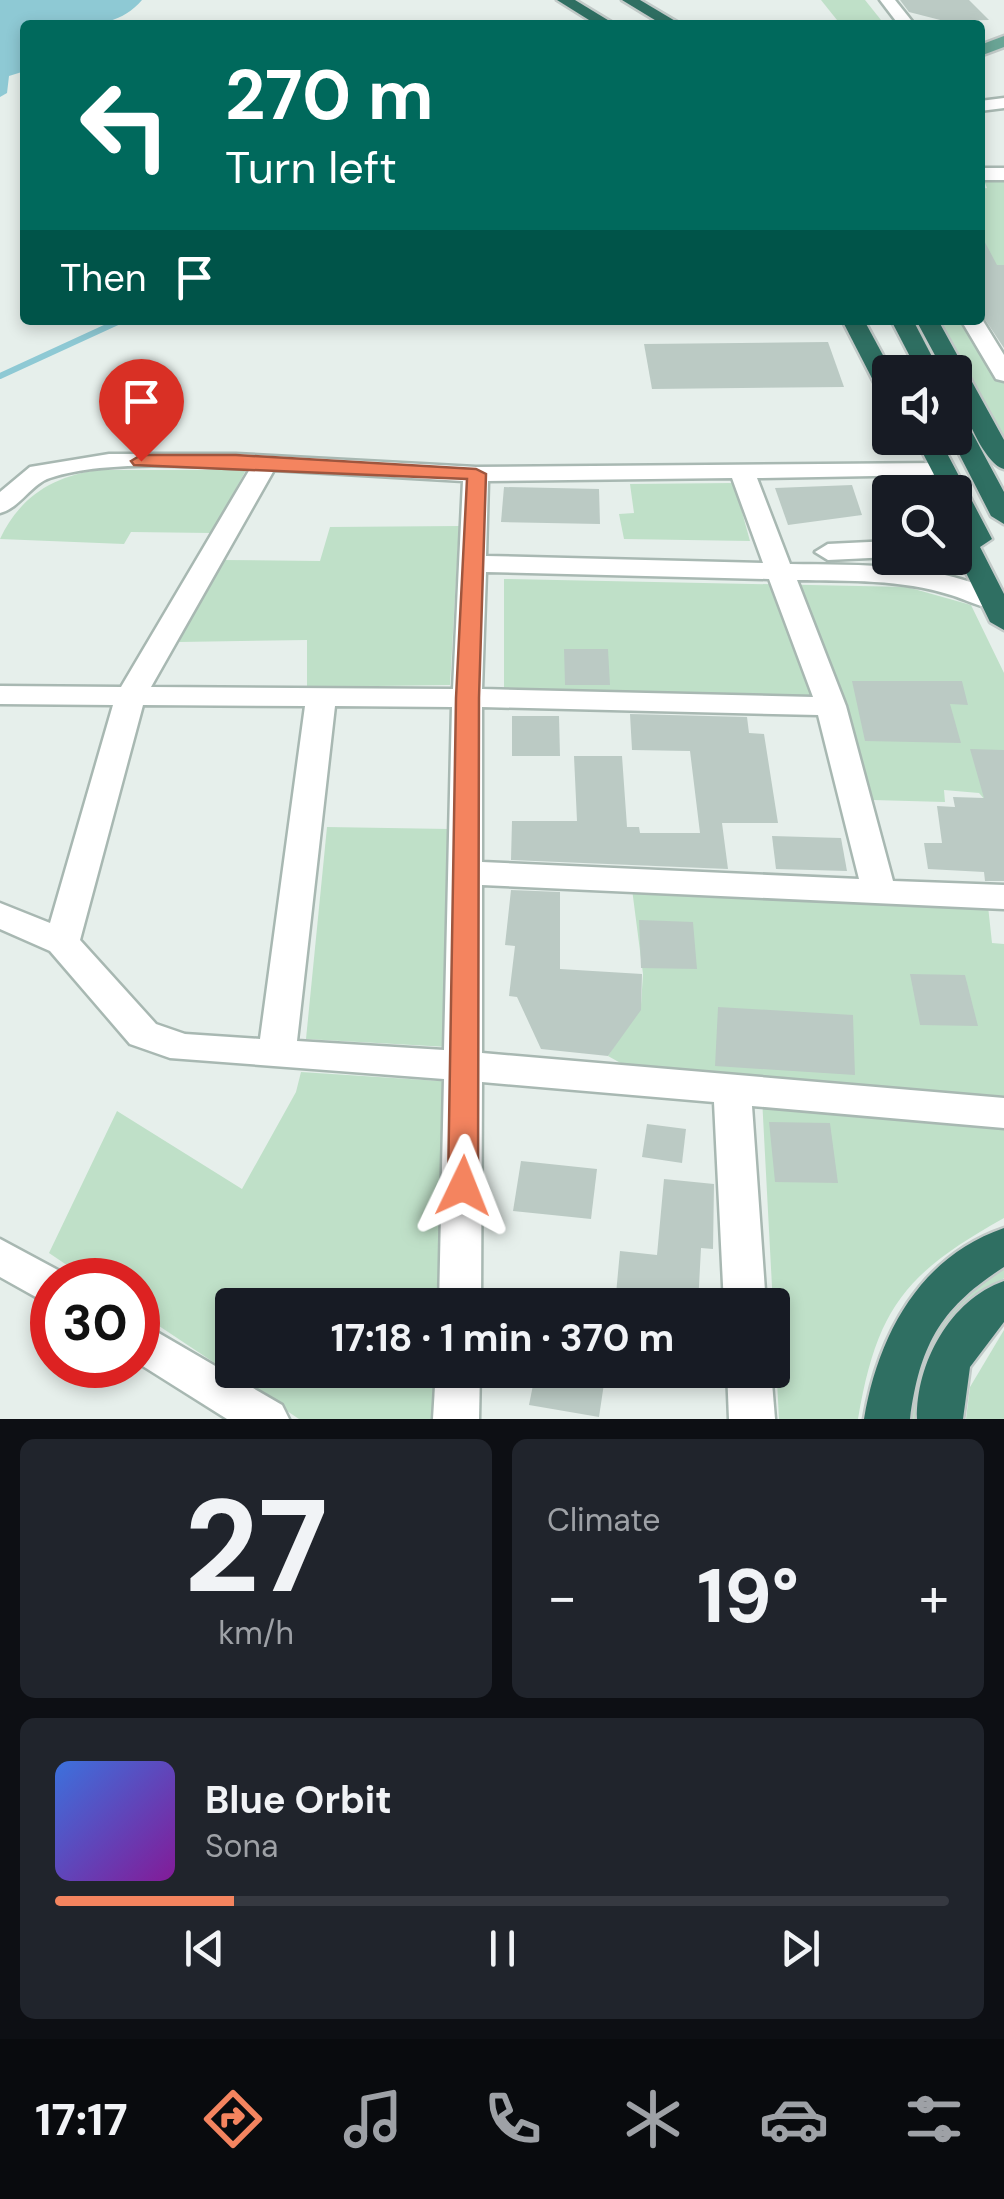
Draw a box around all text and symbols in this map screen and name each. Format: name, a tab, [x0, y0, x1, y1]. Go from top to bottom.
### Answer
text: 270 m	[225, 50, 434, 141]
icon: left	[60, 60, 190, 190]
text: Turn left	[225, 138, 397, 197]
icon: arrive	[167, 250, 222, 305]
text: Then	[60, 253, 147, 303]
map controls	[872, 355, 972, 575]
button: sound	[872, 355, 972, 455]
pin	[99, 359, 184, 462]
icon: arrive	[114, 374, 169, 429]
button: search	[872, 475, 972, 575]
position arrow	[411, 1134, 515, 1238]
speed limit sign: 30	[30, 1258, 160, 1388]
text: 17:18 · 1 min · 370 m	[331, 1313, 674, 1363]
text: 27	[184, 1462, 328, 1631]
text: Climate	[547, 1499, 661, 1541]
text: 19°	[697, 1548, 799, 1645]
text: −	[547, 1561, 577, 1633]
text: +	[919, 1561, 949, 1633]
text: km/h	[218, 1612, 294, 1654]
text: Blue Orbit	[205, 1775, 392, 1825]
text: Sona	[205, 1825, 278, 1867]
icon: previous	[177, 1921, 232, 1976]
icon: pause	[475, 1921, 530, 1976]
icon: next	[773, 1921, 828, 1976]
icon: directions	[198, 2084, 268, 2154]
icon: music	[338, 2084, 408, 2154]
icon: phone	[478, 2084, 548, 2154]
icon: climate	[618, 2084, 688, 2154]
icon: car	[759, 2084, 829, 2154]
icon: filters	[899, 2084, 969, 2154]
text: 17:17	[35, 2090, 128, 2149]

